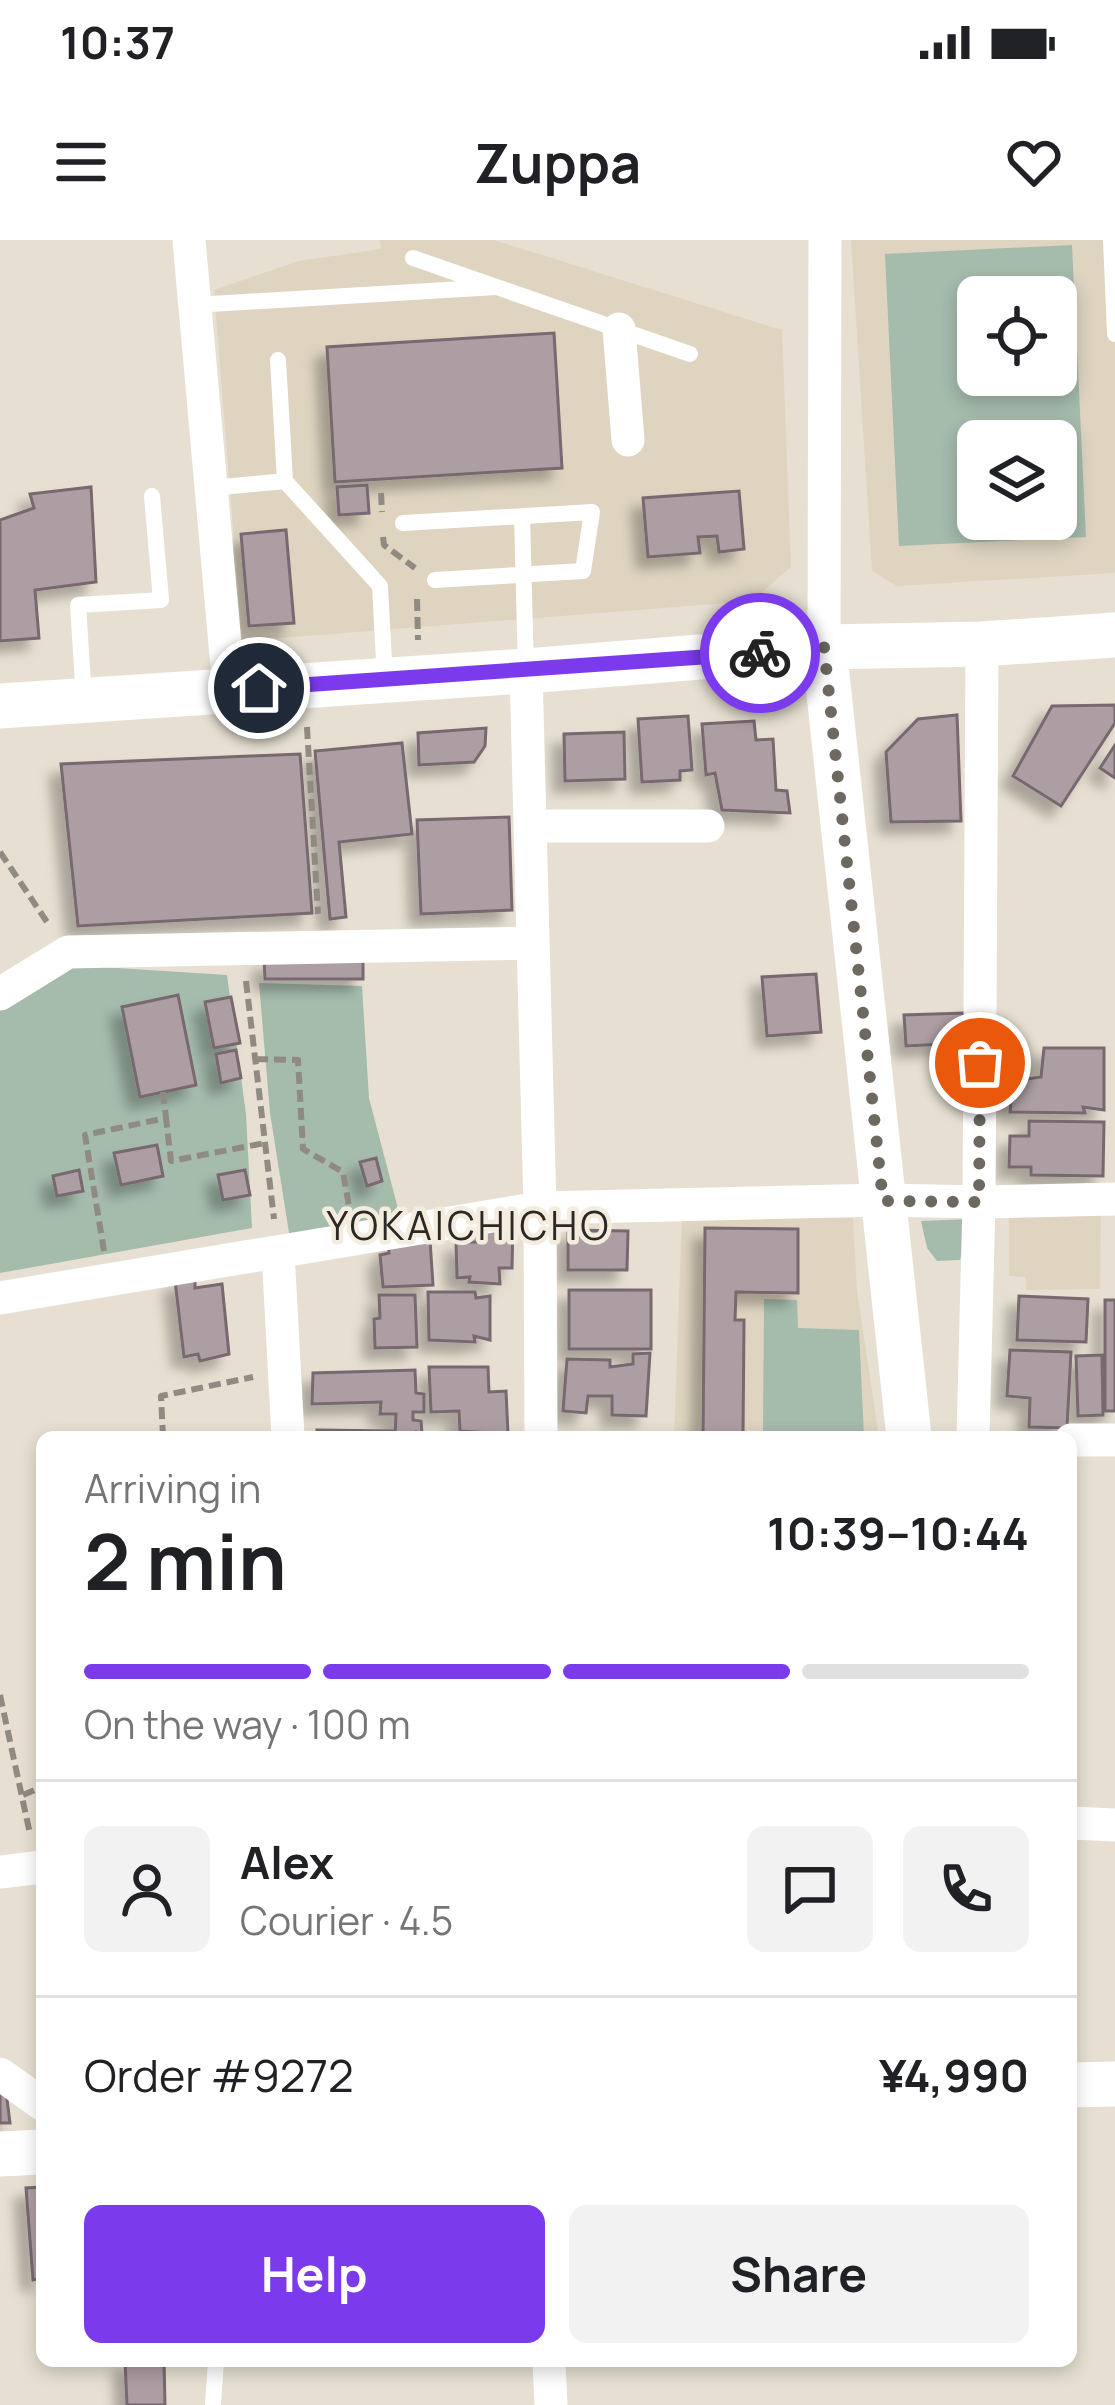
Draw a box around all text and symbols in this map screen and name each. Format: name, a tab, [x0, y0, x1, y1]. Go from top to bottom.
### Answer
text: 10:37	[60, 11, 175, 73]
text: Zuppa	[474, 125, 641, 199]
icon: menu	[48, 129, 114, 195]
icon: heart	[1001, 129, 1067, 195]
map controls	[957, 276, 1077, 540]
button: locate	[957, 276, 1077, 396]
button: layers	[957, 420, 1077, 540]
courier	[700, 593, 820, 713]
icon: bike	[727, 620, 793, 686]
pin	[208, 637, 310, 739]
icon: home	[226, 655, 292, 721]
pin	[929, 1012, 1031, 1114]
icon: bag	[947, 1030, 1013, 1096]
district label: YOKAICHICHO	[327, 1198, 611, 1252]
text: Arriving in	[84, 1461, 261, 1515]
text: 10:39–10:44	[767, 1502, 1029, 1564]
text: 2 min	[84, 1507, 287, 1613]
text: On the way · 100 m	[84, 1697, 411, 1751]
button: person	[84, 1826, 210, 1952]
button: chat	[747, 1826, 873, 1952]
button: phone	[903, 1826, 1029, 1952]
text: Alex	[240, 1831, 334, 1893]
text: Courier · 4.5	[240, 1893, 453, 1947]
text: Order #9272	[84, 2044, 354, 2106]
text: ¥4,990	[879, 2044, 1029, 2106]
button: Help	[84, 2205, 545, 2343]
button: Share	[569, 2205, 1029, 2343]

